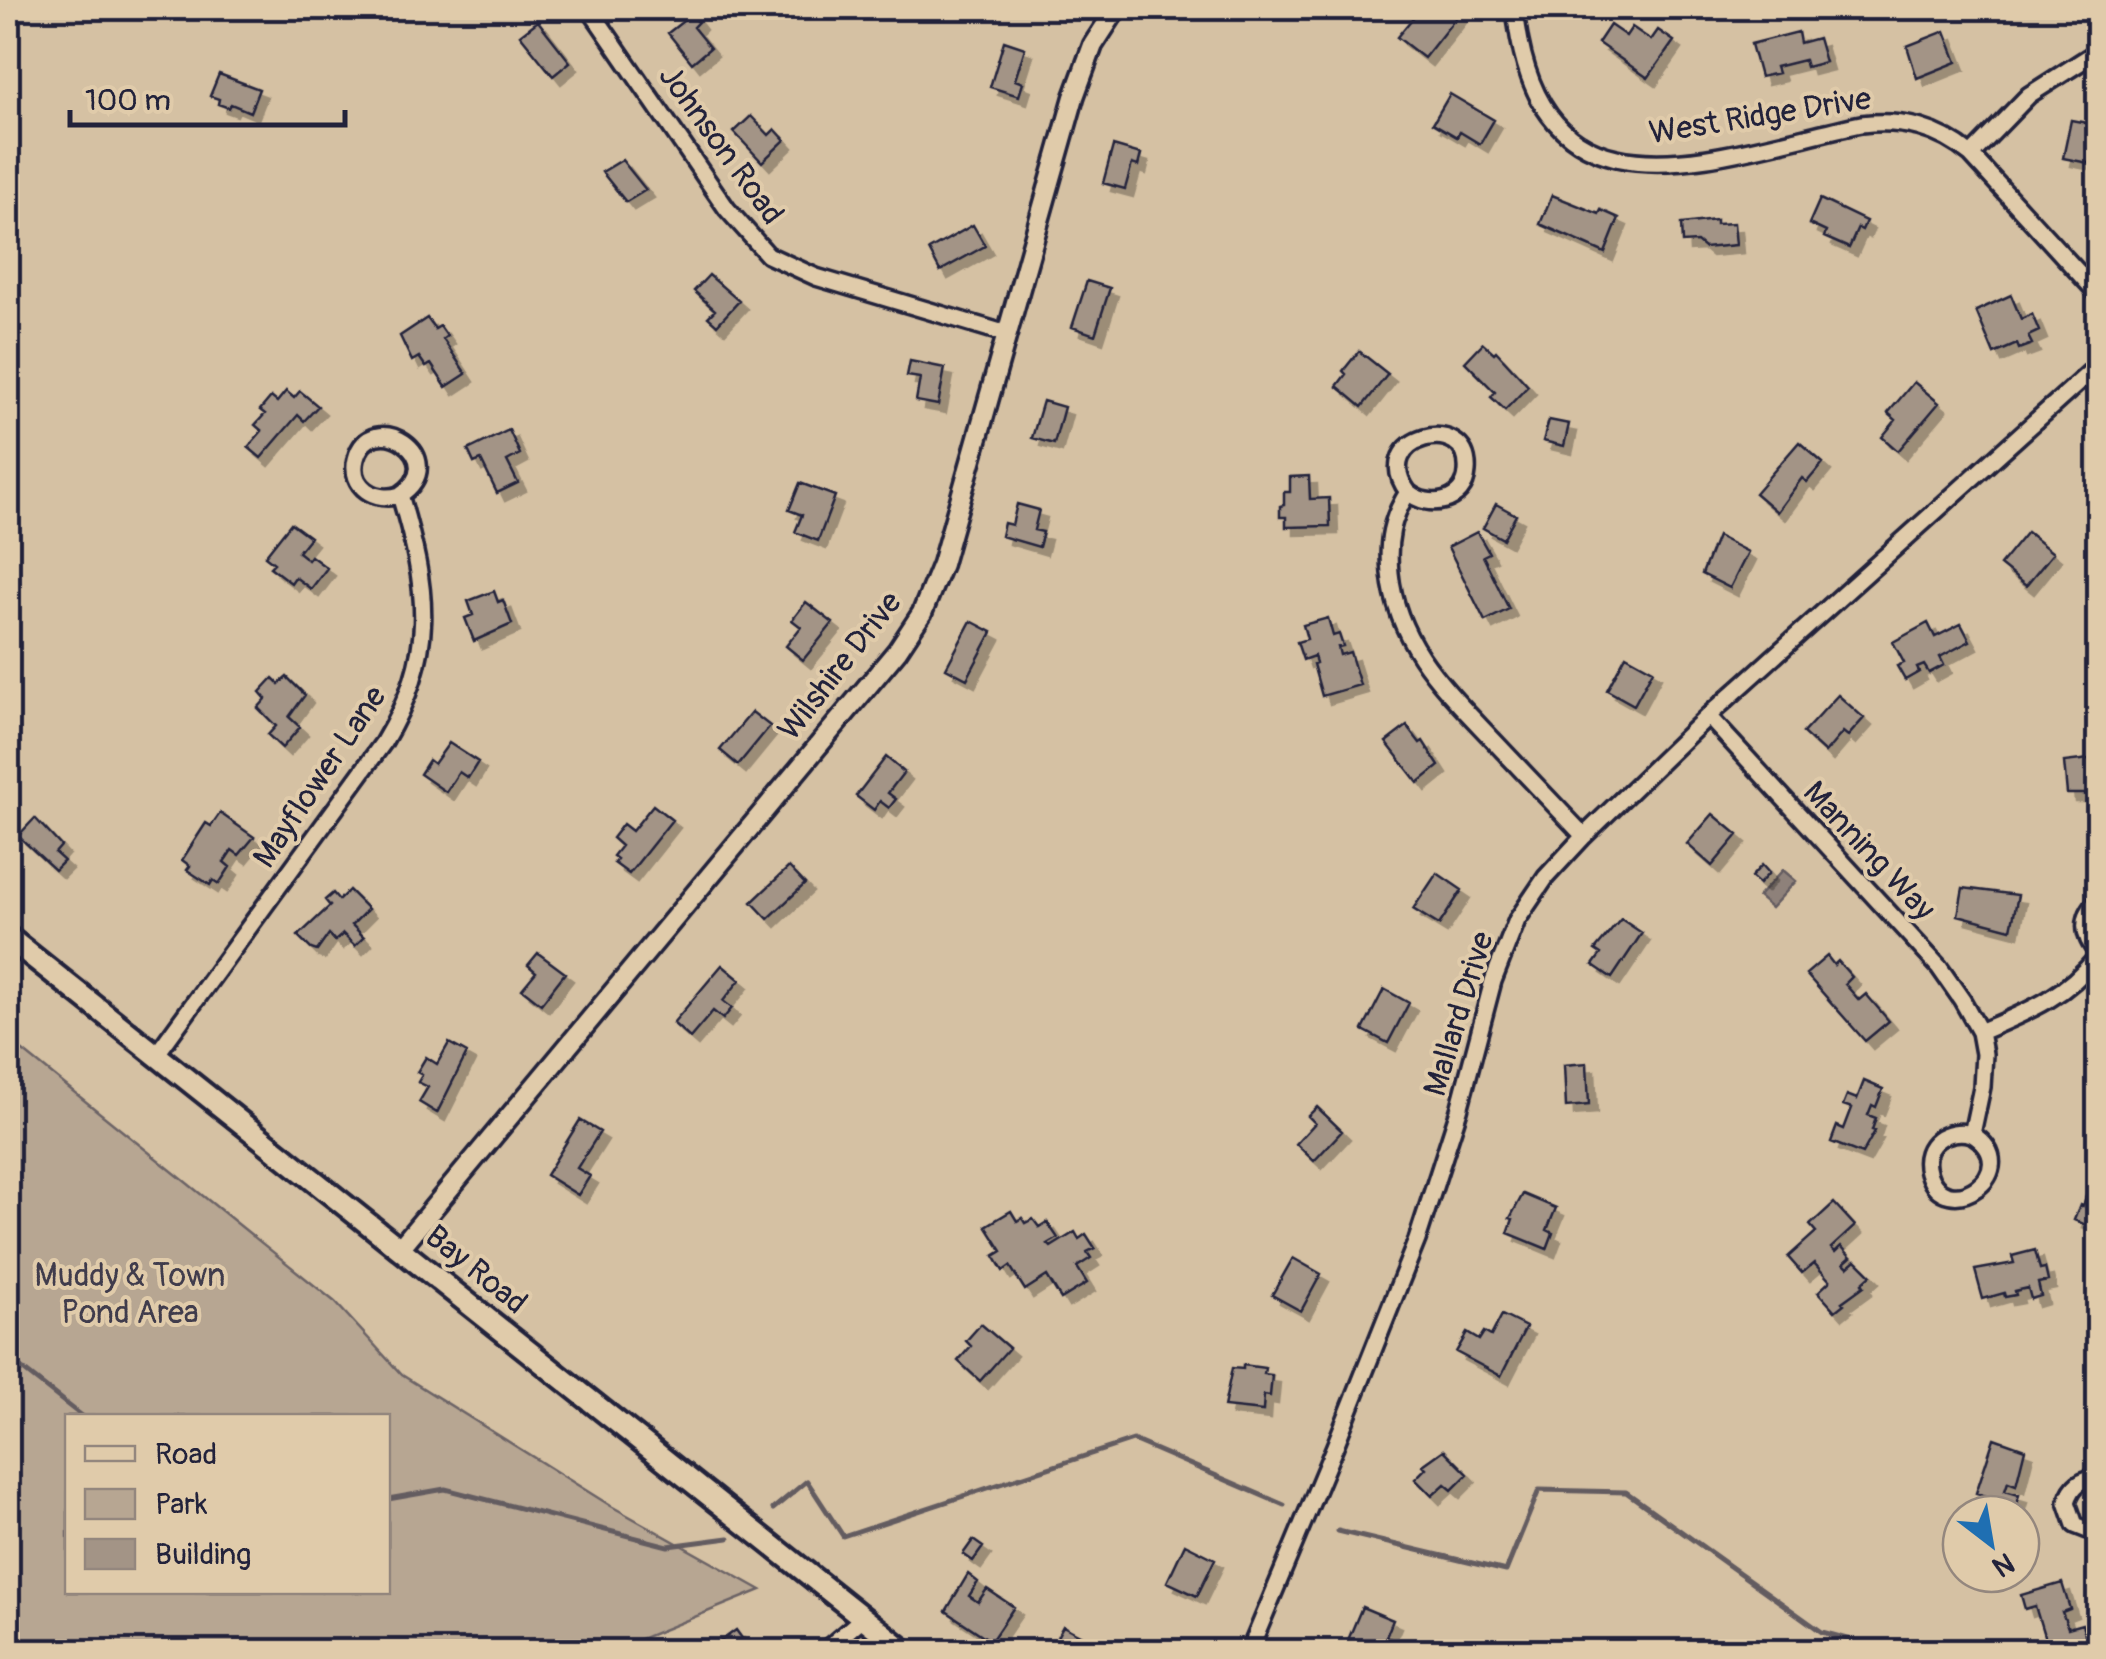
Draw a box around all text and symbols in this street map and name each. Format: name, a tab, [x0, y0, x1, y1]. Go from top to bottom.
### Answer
street label: Johnson Road	[650, 57, 792, 233]
scale bar	[70, 65, 345, 127]
street label: West Ridge Drive	[1646, 79, 1874, 153]
text: 100 m	[85, 82, 171, 119]
street label: Wilshire Drive	[770, 583, 911, 748]
street label: Mayflower Lane	[245, 678, 396, 876]
street label: Manning Way	[1794, 773, 1944, 929]
street label: Mallard Drive	[1415, 927, 1503, 1101]
street label: Bay Road	[417, 1217, 535, 1323]
park label: Muddy & Town Pond Area	[35, 1256, 225, 1333]
legend	[65, 1414, 390, 1594]
text: Road	[155, 1436, 217, 1473]
text: Park	[155, 1486, 208, 1523]
north arrow	[1941, 1494, 2041, 1594]
text: Building	[155, 1536, 251, 1573]
text: N	[1986, 1544, 2020, 1584]

